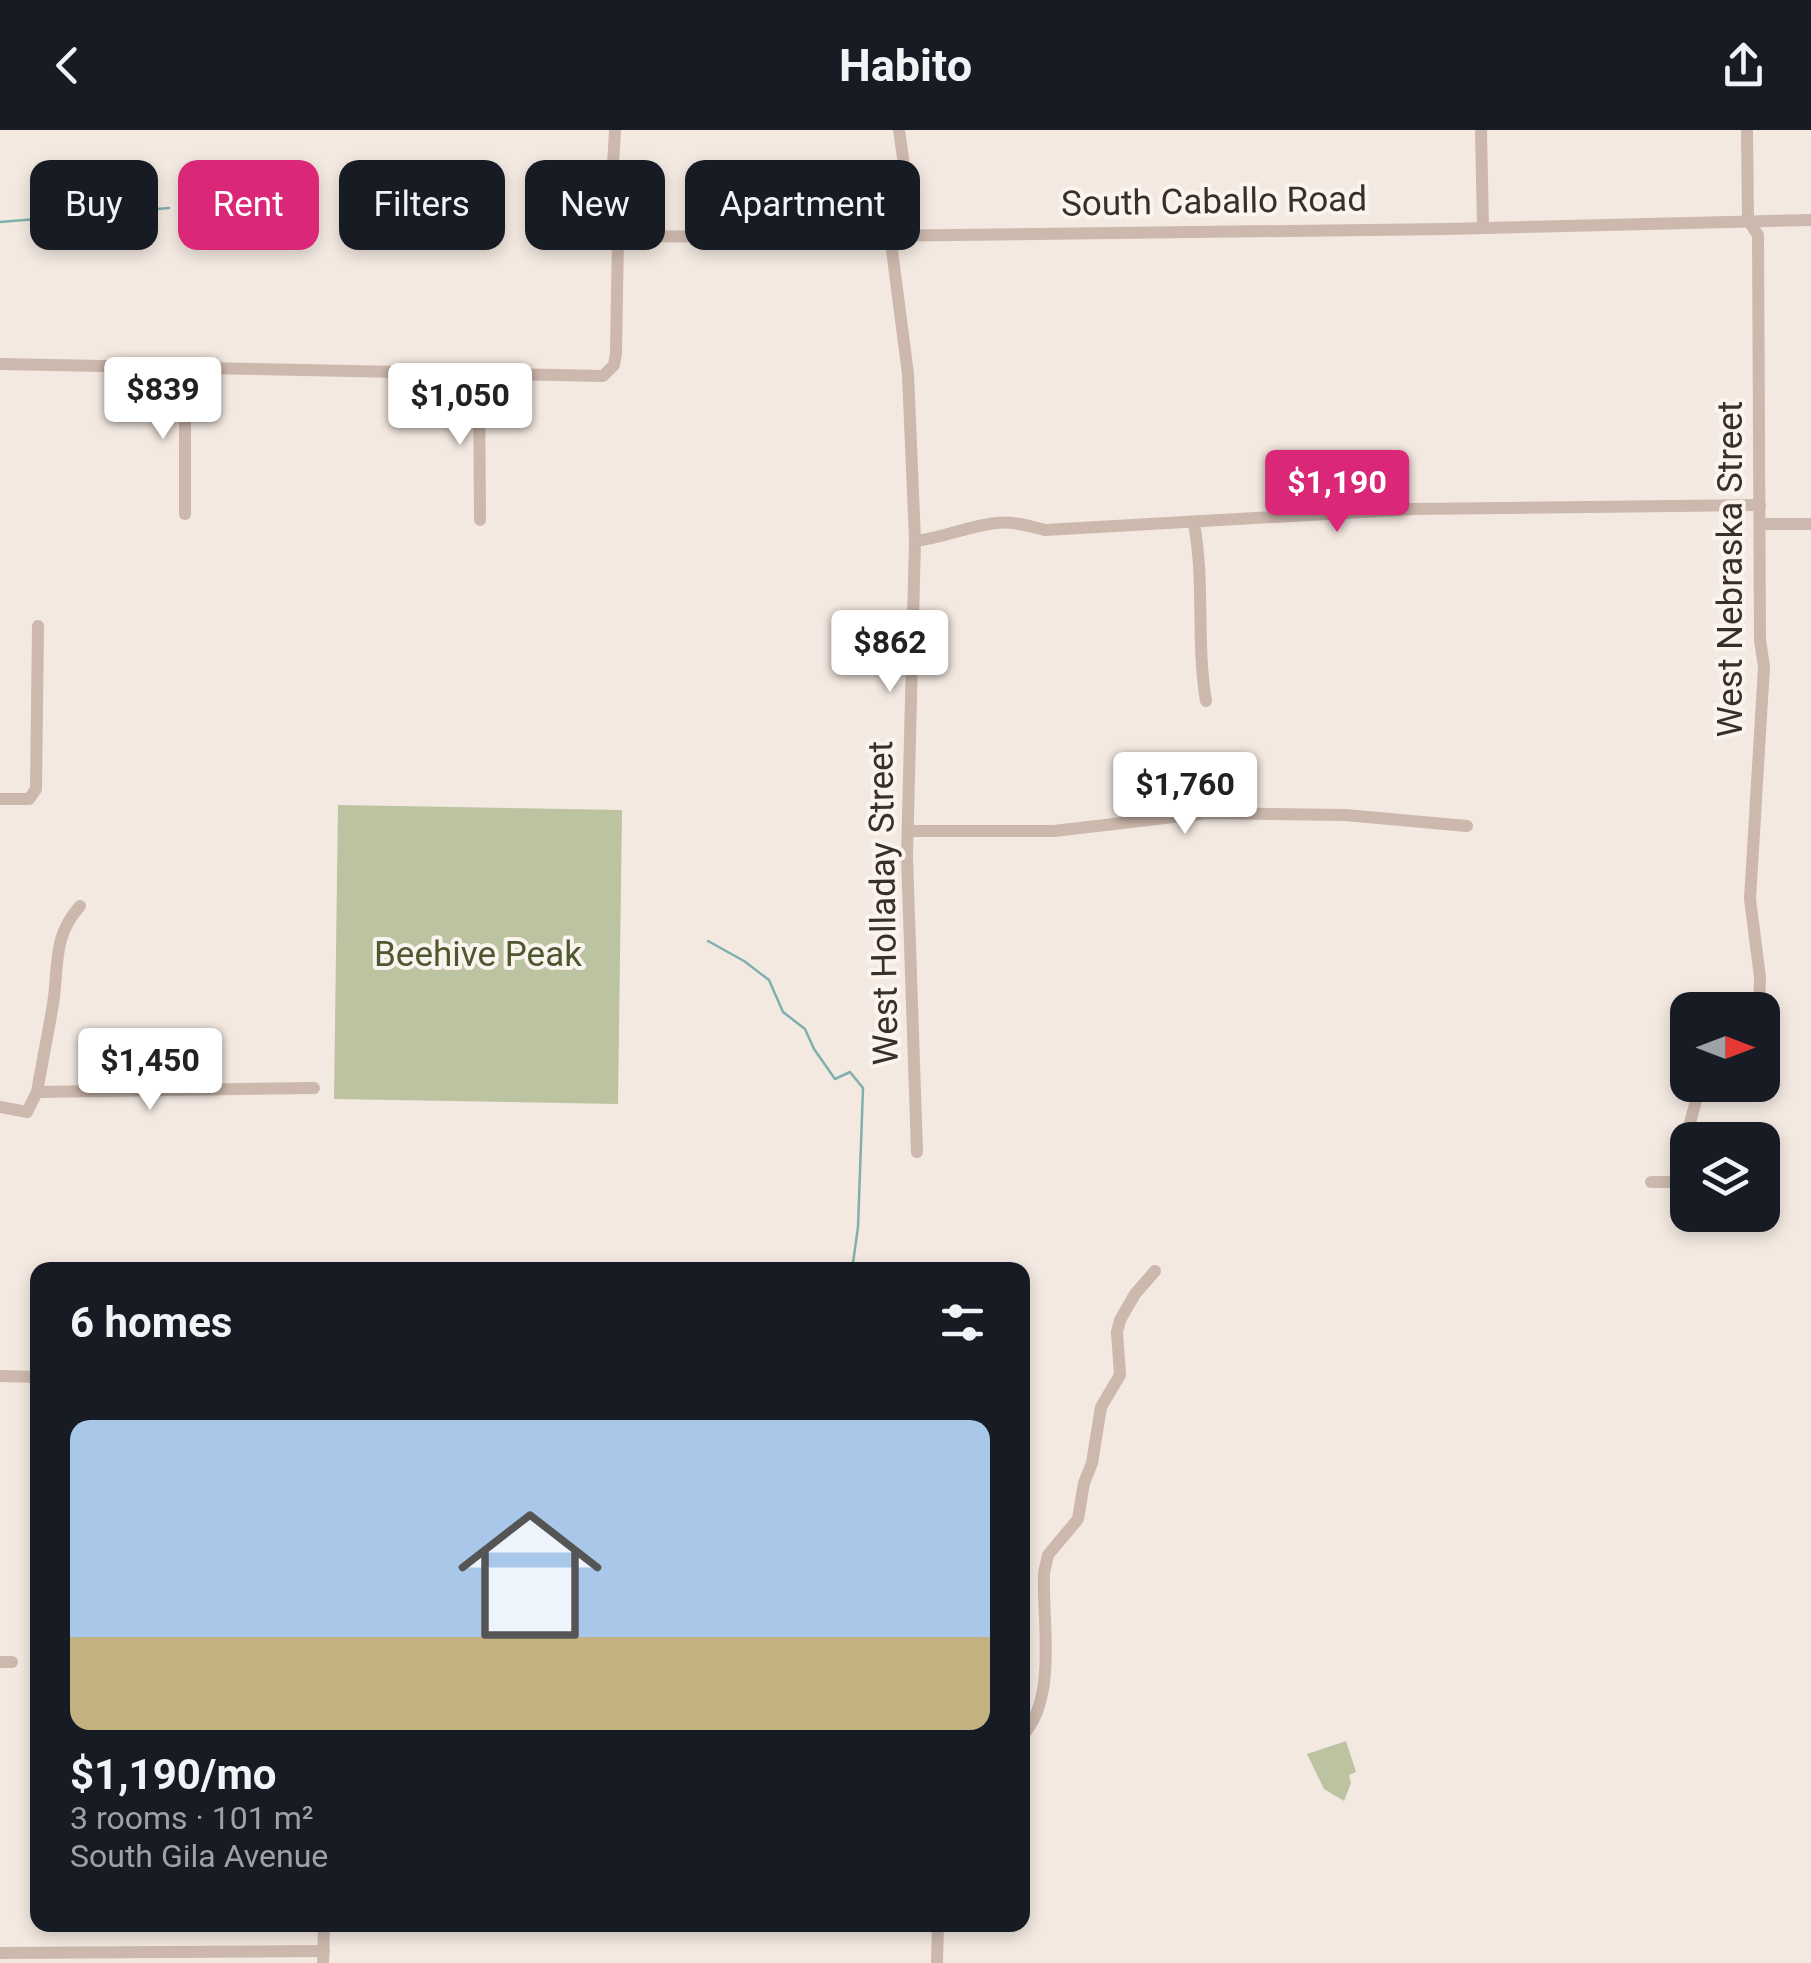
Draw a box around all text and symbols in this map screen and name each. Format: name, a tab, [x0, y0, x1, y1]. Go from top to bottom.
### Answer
icon: back	[40, 38, 95, 93]
icon: share	[1716, 38, 1771, 93]
text: Habito	[839, 39, 972, 92]
chip: Buy	[30, 160, 158, 250]
chip: Rent	[178, 160, 319, 250]
chip: Filters	[339, 160, 505, 250]
chip: New	[525, 160, 665, 250]
chip: Apartment	[685, 160, 920, 250]
street label: South Caballo Road	[1061, 178, 1367, 225]
pin: $839	[104, 357, 222, 442]
pin: $1,050	[379, 363, 541, 448]
text: $839	[126, 370, 200, 408]
text: $1,050	[410, 376, 510, 414]
street label: West Nebraska Street	[1710, 401, 1751, 737]
pin: $1,190	[1256, 450, 1418, 535]
text: $1,190	[1287, 463, 1387, 501]
pin: $862	[831, 610, 949, 695]
text: $862	[853, 623, 927, 661]
street label: West Holladay Street	[860, 740, 907, 1066]
pin: $1,760	[1104, 752, 1266, 837]
text: $1,760	[1135, 765, 1235, 803]
park label: Beehive Peak	[374, 934, 582, 975]
north arrow	[1670, 992, 1780, 1102]
map controls	[1670, 992, 1780, 1232]
pin: $1,450	[69, 1028, 231, 1113]
text: $1,450	[100, 1041, 200, 1079]
button: layers	[1670, 1122, 1780, 1232]
icon: filters	[935, 1295, 990, 1350]
text: 6 homes	[70, 1298, 232, 1347]
icon: home	[440, 1485, 620, 1665]
text: $1,190/mo	[70, 1750, 277, 1799]
text: 3 rooms · 101 m²	[70, 1799, 313, 1837]
text: South Gila Avenue	[70, 1837, 328, 1875]

